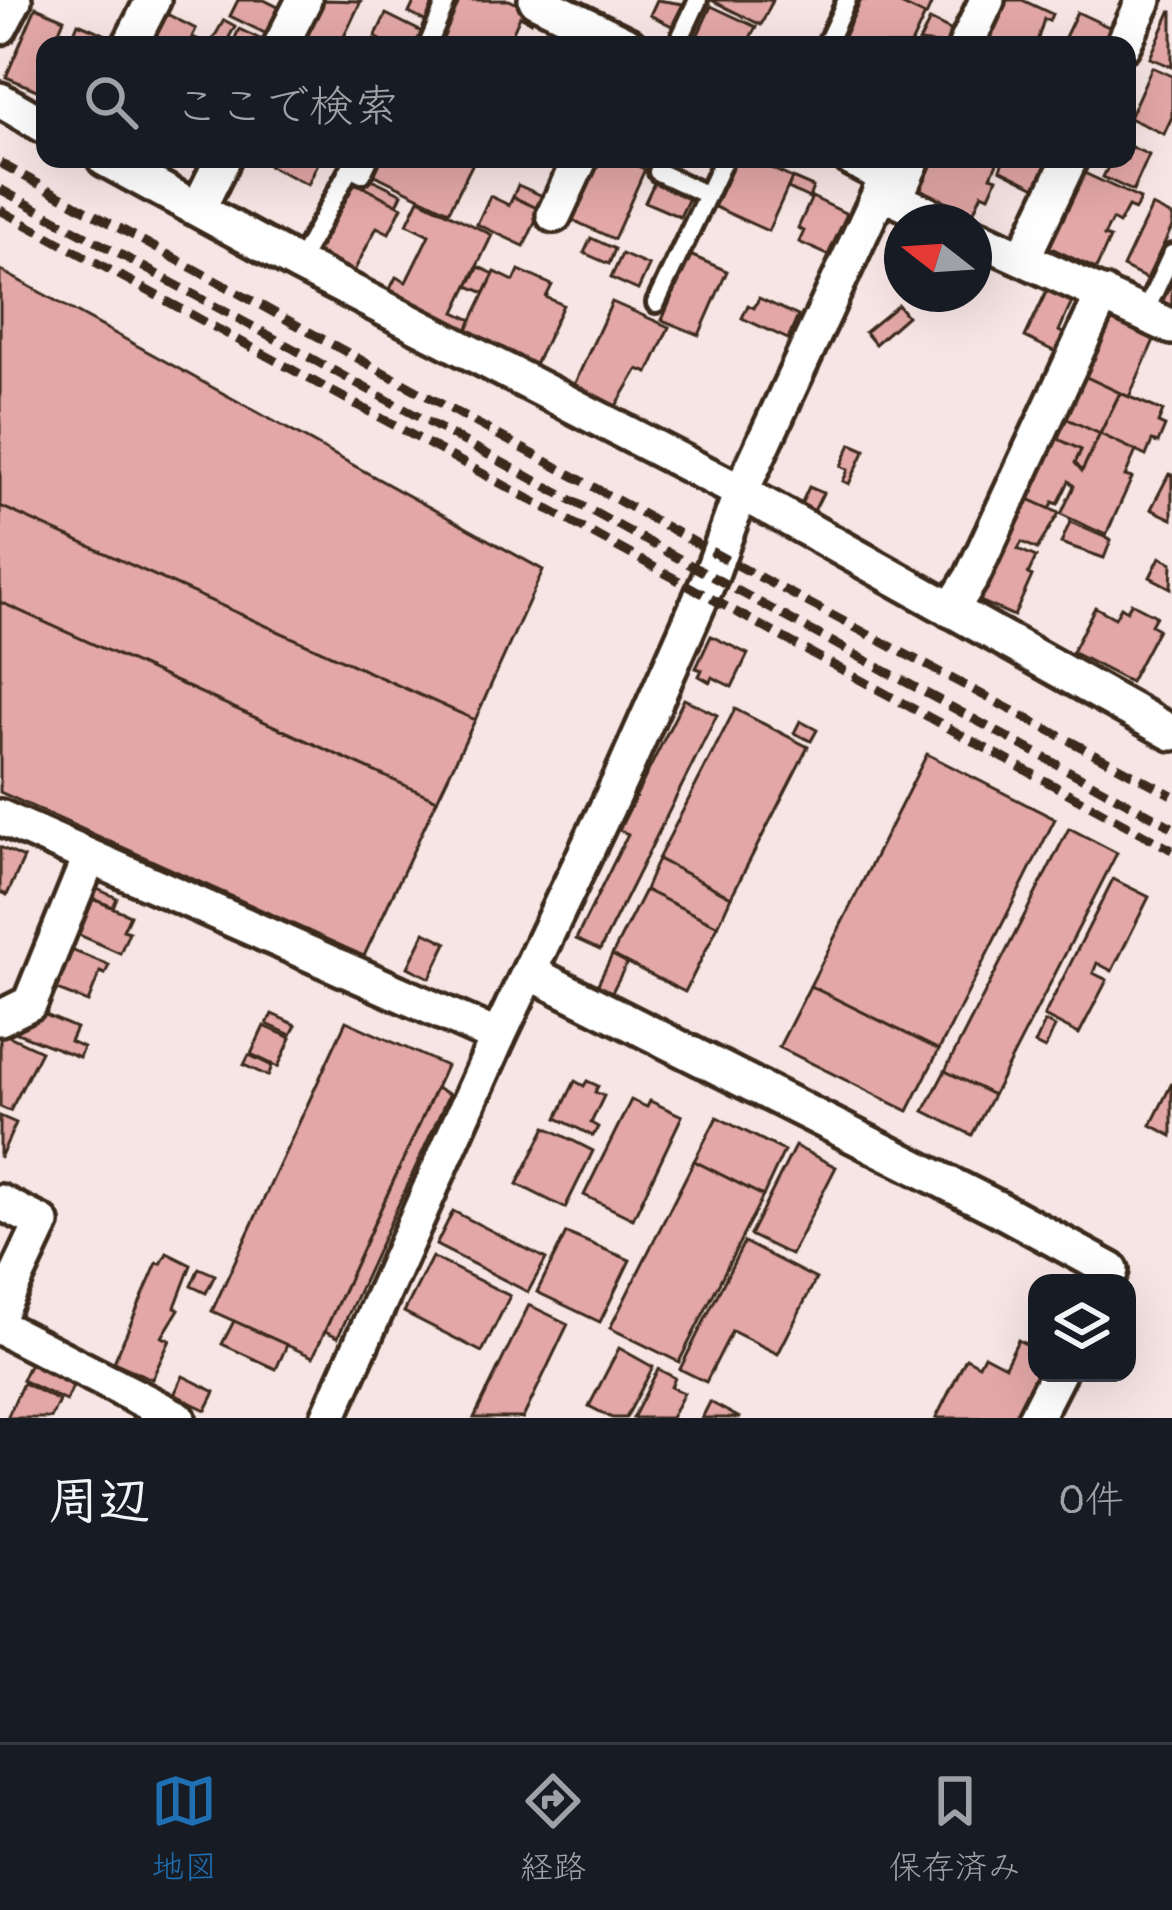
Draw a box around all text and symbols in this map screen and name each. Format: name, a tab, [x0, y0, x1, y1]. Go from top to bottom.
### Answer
search box	[36, 36, 1136, 168]
icon: search	[78, 69, 144, 135]
text: ここで検索	[174, 79, 399, 135]
north arrow	[884, 204, 992, 312]
map controls	[1028, 1274, 1136, 1382]
button: layers	[1028, 1274, 1136, 1382]
text: 周辺	[48, 1470, 150, 1534]
text: 0件	[1058, 1476, 1124, 1525]
tab: 地図	[151, 1768, 217, 1888]
tab: 経路	[520, 1768, 586, 1888]
tab: 保存済み	[889, 1768, 1021, 1888]

